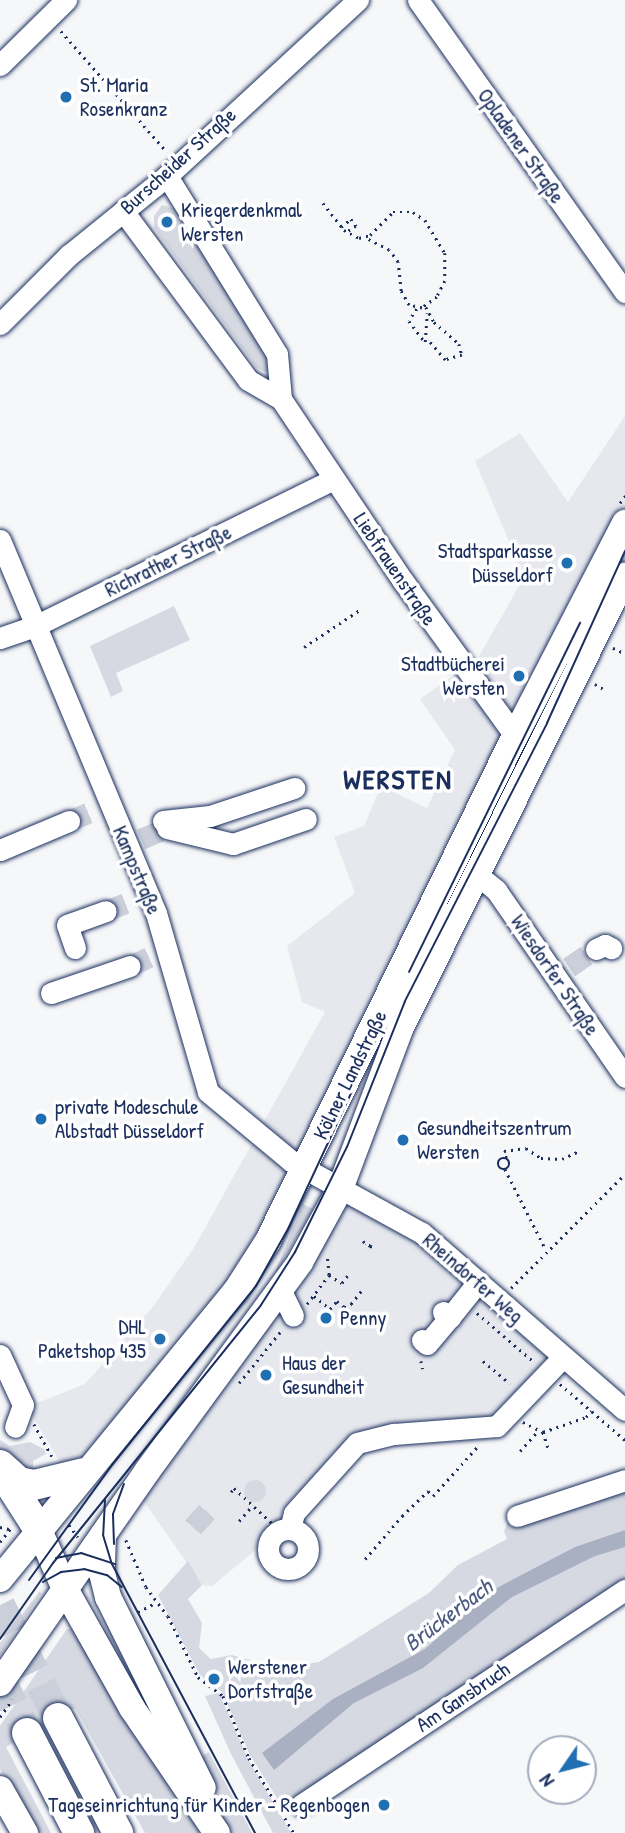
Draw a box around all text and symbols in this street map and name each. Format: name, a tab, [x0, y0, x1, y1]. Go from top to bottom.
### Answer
place label: St. Maria Rosenkranz	[80, 72, 167, 122]
street label: Opladener Straße	[472, 84, 570, 208]
marker: St. Maria Rosenkranz	[58, 89, 74, 105]
street label: Burscheider Straße	[115, 102, 241, 220]
place label: Kriegerdenkmal Wersten	[181, 197, 302, 247]
marker: Kriegerdenkmal Wersten	[159, 214, 175, 230]
street label: Liebfrauenstraße	[348, 508, 442, 630]
street label: Richrather Straße	[101, 520, 235, 602]
place label: Stadtsparkasse Düsseldorf	[438, 538, 553, 588]
marker: Stadtsparkasse Düsseldorf	[559, 555, 575, 571]
place label: Stadtbücherei Wersten	[401, 651, 505, 701]
marker: Stadtbücherei Wersten	[511, 668, 527, 684]
district label: WERSTEN	[344, 762, 452, 796]
street label: Kampstraße	[107, 822, 167, 918]
street label: Wiesdorfer Straße	[505, 910, 605, 1040]
street label: Kölner Landstraße	[308, 1006, 392, 1144]
place label: private Modeschule Albstadt Düsseldorf	[55, 1094, 204, 1144]
marker: private Modeschule Albstadt Düsseldorf	[33, 1111, 49, 1127]
place label: Gesundheitszentrum Wersten	[417, 1115, 572, 1165]
marker: Gesundheitszentrum Wersten	[395, 1132, 411, 1148]
street label: Rheindorfer Weg	[418, 1227, 528, 1329]
place label: Penny	[340, 1305, 386, 1331]
marker: Penny	[318, 1310, 334, 1326]
place label: DHL Paketshop 435	[38, 1314, 146, 1364]
marker: DHL Paketshop 435	[152, 1331, 168, 1347]
place label: Haus der Gesundheit	[282, 1350, 364, 1400]
marker: Haus der Gesundheit	[256, 1365, 276, 1385]
water label: Brückerbach	[398, 1573, 498, 1657]
place label: Werstener Dorfstraße	[228, 1654, 313, 1704]
street label: Am Gansbruch	[411, 1657, 515, 1737]
marker: Werstener Dorfstraße	[206, 1671, 222, 1687]
north arrow	[527, 1735, 597, 1805]
text: N	[533, 1769, 560, 1793]
place label: Tageseinrichtung für Kinder - Regenbogen	[48, 1792, 370, 1818]
marker: Tageseinrichtung für Kinder - Regenbogen	[376, 1797, 392, 1813]

